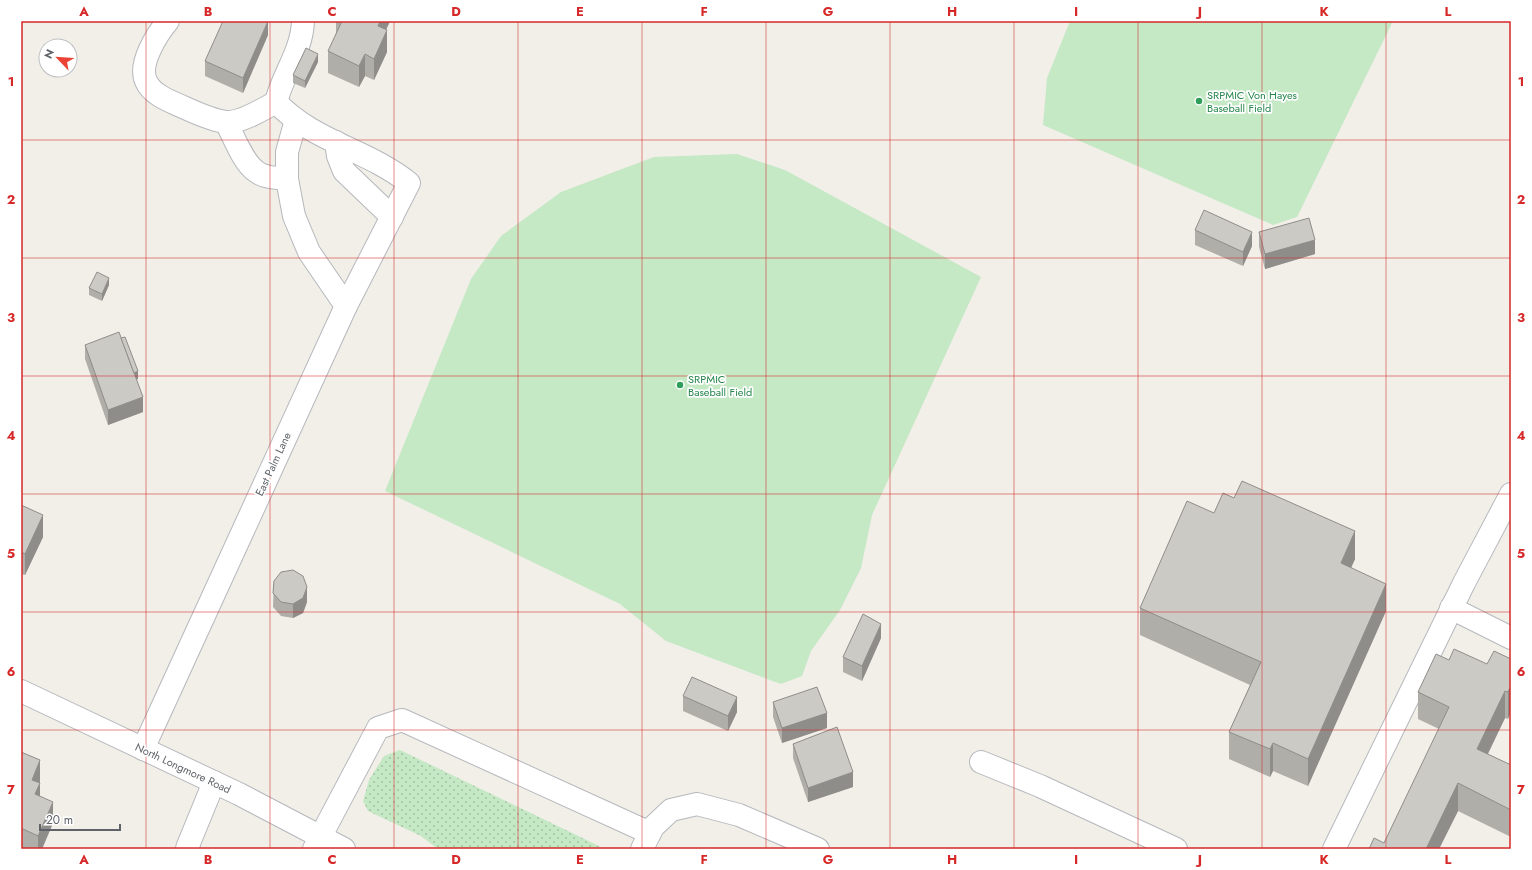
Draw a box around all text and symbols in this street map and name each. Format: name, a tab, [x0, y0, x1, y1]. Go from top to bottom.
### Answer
text: A	[78, 2, 89, 21]
text: B	[204, 2, 213, 21]
text: C	[327, 2, 337, 21]
text: D	[451, 2, 461, 21]
text: E	[576, 2, 584, 21]
text: F	[700, 2, 708, 21]
text: G	[823, 2, 834, 21]
text: H	[947, 2, 957, 21]
text: I	[1074, 2, 1078, 21]
text: J	[1195, 2, 1202, 21]
text: K	[1319, 2, 1329, 21]
text: L	[1445, 2, 1452, 21]
north arrow	[38, 38, 78, 78]
text: N	[40, 46, 58, 61]
text: 1	[8, 72, 14, 91]
text: 1	[1518, 72, 1524, 91]
place label: SRPMIC Von Hayes Baseball Field	[1207, 87, 1298, 116]
marker: SRPMIC Von Hayes Baseball Field	[1194, 96, 1204, 106]
text: 2	[7, 190, 15, 209]
text: 2	[1517, 190, 1525, 209]
text: 3	[7, 308, 15, 327]
text: 3	[1517, 308, 1525, 327]
place label: SRPMIC Baseball Field	[688, 371, 752, 400]
marker: SRPMIC Baseball Field	[675, 380, 685, 390]
text: 4	[6, 426, 16, 445]
text: 4	[1516, 426, 1526, 445]
street label: East Palm Lane	[251, 429, 295, 499]
text: 5	[7, 544, 15, 563]
text: 5	[1517, 544, 1525, 563]
text: 6	[7, 662, 16, 681]
text: 6	[1517, 662, 1526, 681]
street label: North Longmore Road	[133, 739, 233, 797]
text: 7	[7, 780, 15, 799]
text: 7	[1517, 780, 1525, 799]
scale bar	[40, 806, 120, 832]
text: 20 m	[46, 811, 73, 829]
text: A	[78, 850, 89, 869]
text: B	[204, 850, 213, 869]
text: C	[327, 850, 337, 869]
text: D	[451, 850, 461, 869]
text: E	[576, 850, 584, 869]
text: F	[700, 850, 708, 869]
text: G	[823, 850, 834, 869]
text: H	[947, 850, 957, 869]
text: I	[1074, 850, 1078, 869]
text: J	[1195, 850, 1202, 869]
text: K	[1319, 850, 1329, 869]
text: L	[1445, 850, 1452, 869]

